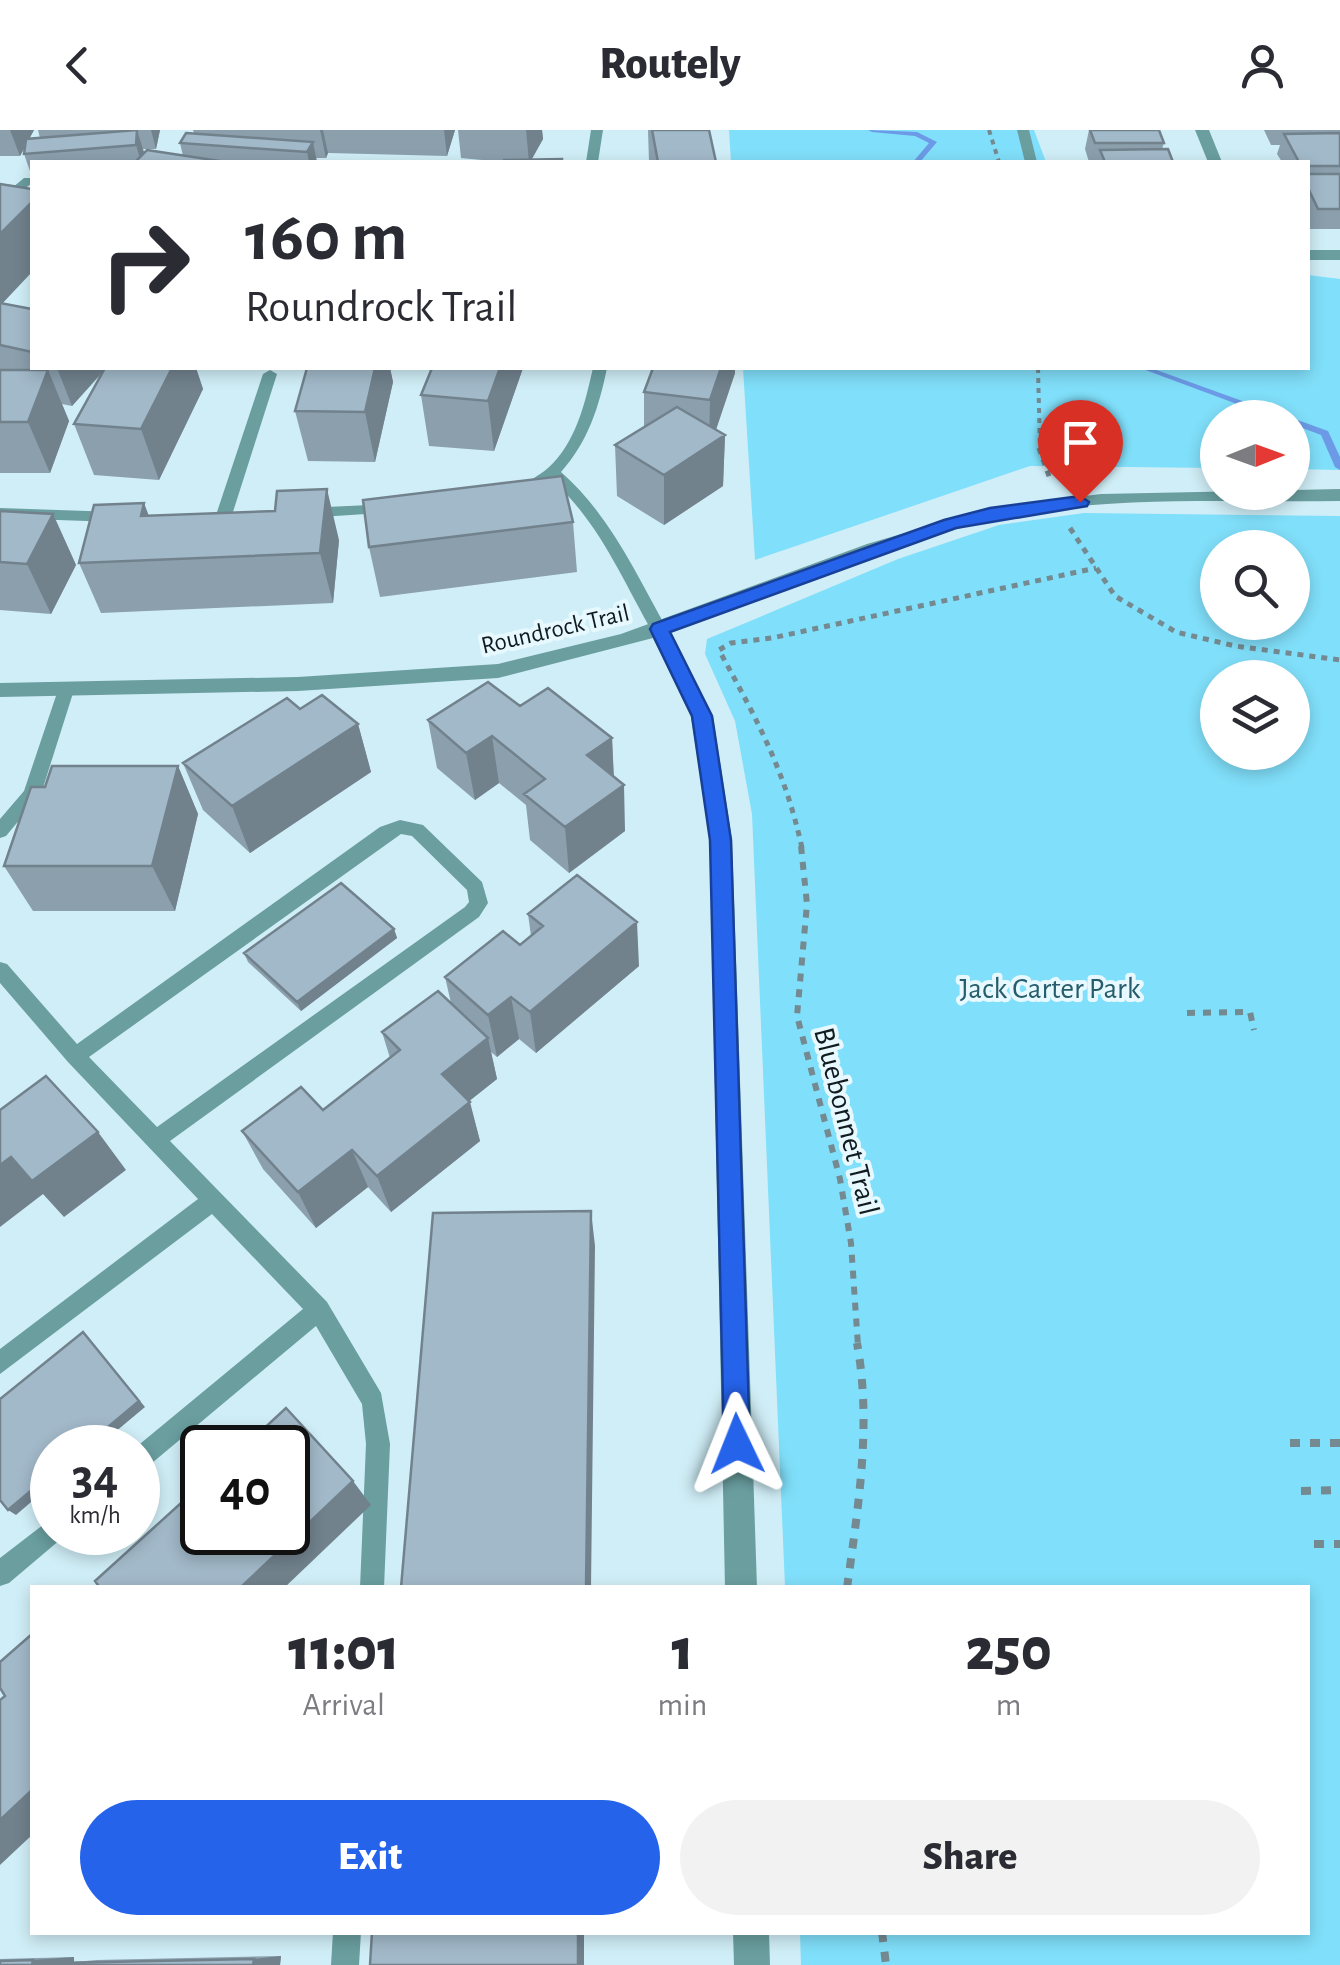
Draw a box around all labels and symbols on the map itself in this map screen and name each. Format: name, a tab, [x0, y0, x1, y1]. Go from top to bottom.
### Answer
pin	[1038, 400, 1123, 503]
north arrow	[1200, 400, 1310, 510]
street label: Roundrock Trail	[479, 600, 632, 659]
park label: Jack Carter Park	[960, 974, 1141, 1004]
street label: Bluebonnet Trail	[808, 1024, 884, 1218]
position arrow	[685, 1392, 789, 1496]
speed limit sign: 40	[180, 1425, 310, 1555]

